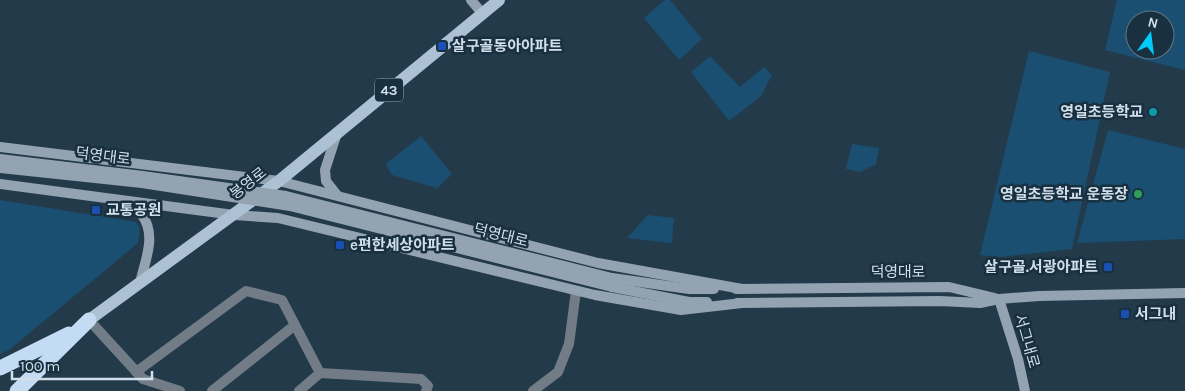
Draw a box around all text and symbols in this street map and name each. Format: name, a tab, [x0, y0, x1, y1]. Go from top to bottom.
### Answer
north arrow	[1125, 10, 1175, 60]
text: N	[1146, 13, 1160, 32]
place label: 살구골동아아파트	[452, 37, 563, 55]
marker: 살구골동아아파트	[436, 40, 448, 52]
road number: 43	[375, 78, 403, 102]
place label: 영일초등학교	[1060, 103, 1143, 121]
marker: 영일초등학교	[1147, 106, 1159, 118]
street label: 덕영대로	[75, 144, 131, 168]
street label: 봉영로	[226, 163, 270, 203]
place label: 영일초등학교 운동장	[1000, 185, 1128, 203]
marker: 영일초등학교 운동장	[1132, 188, 1144, 200]
place label: 교통공원	[106, 201, 161, 219]
marker: 교통공원	[90, 204, 102, 216]
street label: 덕영대로	[472, 220, 530, 250]
place label: e편한세상아파트	[350, 236, 455, 254]
marker: e편한세상아파트	[334, 239, 346, 251]
place label: 살구골.서광아파트	[984, 258, 1098, 276]
marker: 살구골.서광아파트	[1102, 261, 1114, 273]
street label: 덕영대로	[870, 263, 926, 281]
place label: 서그내	[1135, 305, 1176, 323]
marker: 서그내	[1119, 308, 1131, 320]
street label: 서그내로	[1011, 312, 1043, 370]
scale bar	[12, 348, 152, 380]
text: 100 m	[20, 357, 60, 375]

